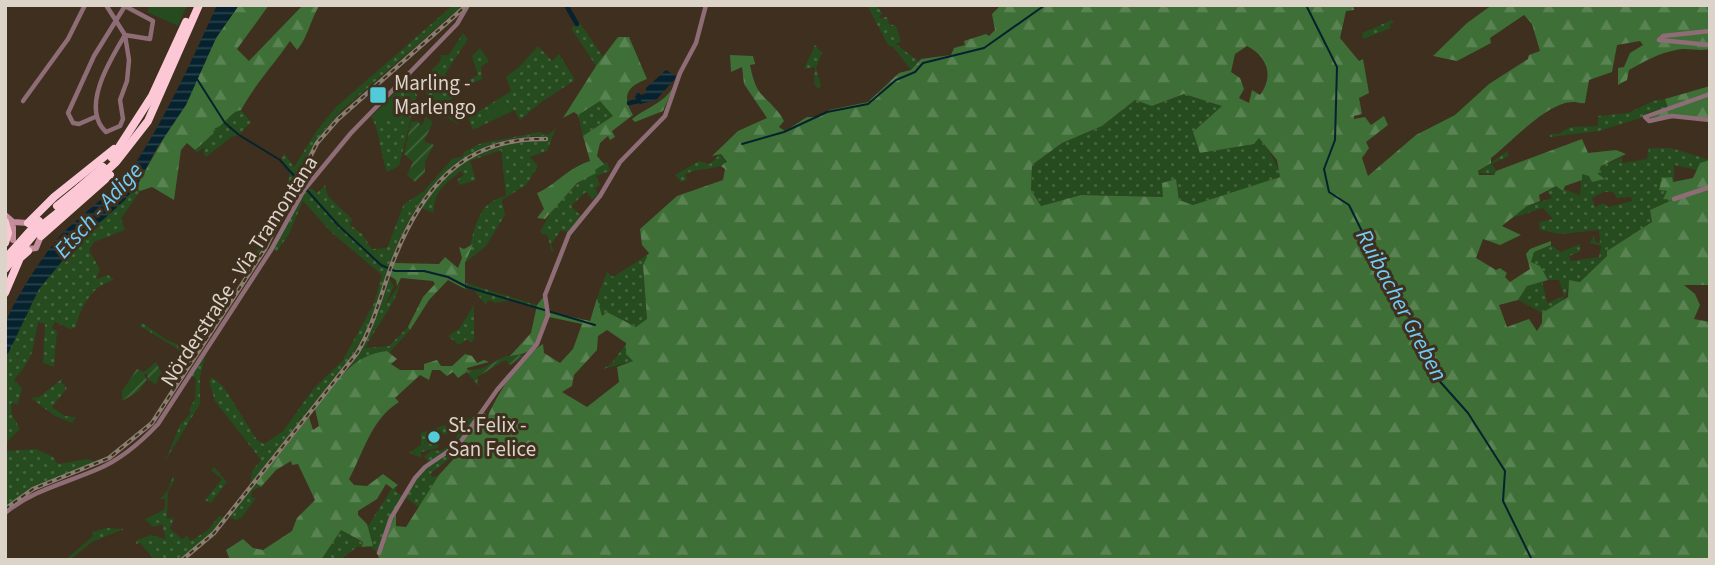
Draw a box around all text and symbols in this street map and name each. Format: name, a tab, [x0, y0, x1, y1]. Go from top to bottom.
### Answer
place label: Marling - Marlengo	[394, 68, 476, 122]
marker: Marling - Marlengo	[368, 85, 388, 105]
street label: Nörderstraße - Via Tramontana	[153, 150, 325, 392]
water label: Etsch - Adige	[46, 155, 150, 266]
water label: Ruibacher Greben	[1348, 223, 1456, 387]
place label: St. Felix - San Felice	[448, 410, 536, 464]
marker: St. Felix - San Felice	[426, 429, 442, 445]

